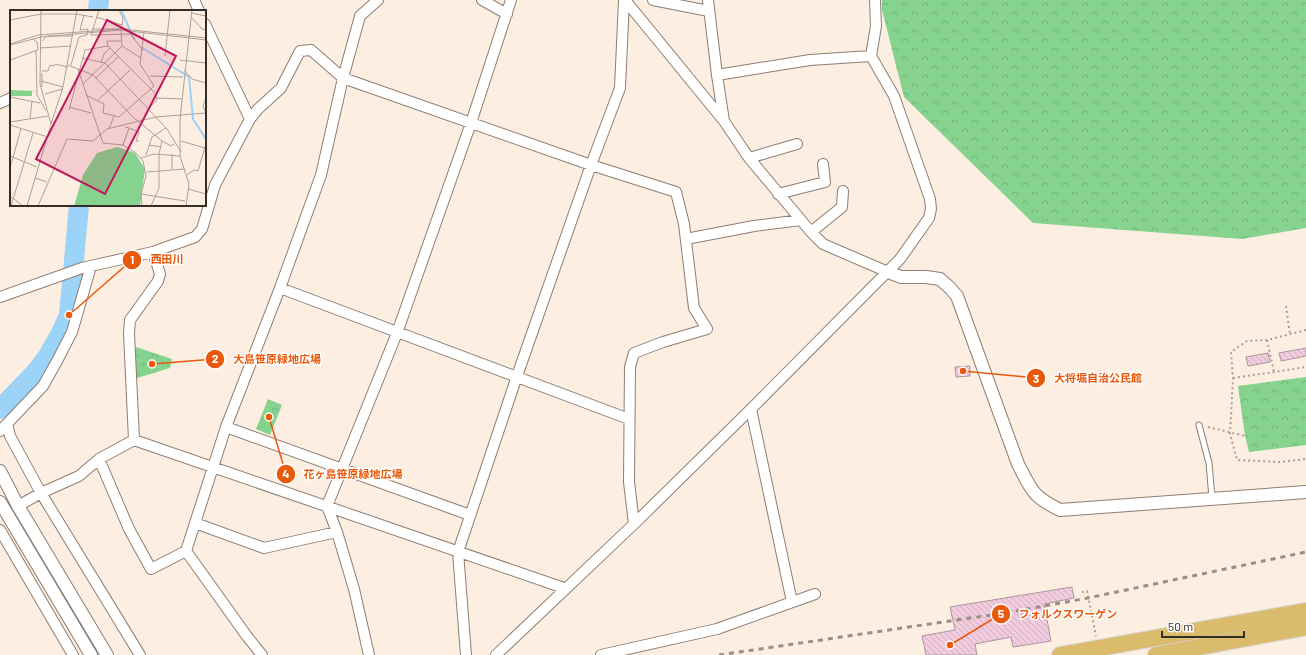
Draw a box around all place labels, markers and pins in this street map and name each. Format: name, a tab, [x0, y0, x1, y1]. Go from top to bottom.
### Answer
callout: 西田川	[122, 248, 191, 271]
callout: 大島笹原緑地広場	[205, 348, 329, 371]
callout: 大将堀自治公民館	[1026, 367, 1150, 390]
callout: 花ヶ島笹原緑地広場	[276, 462, 411, 485]
callout: フォルクスワーゲン	[991, 602, 1126, 625]

